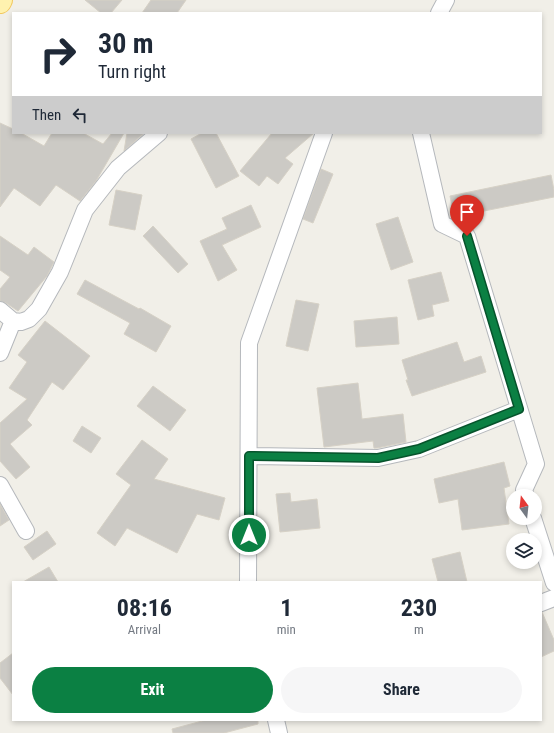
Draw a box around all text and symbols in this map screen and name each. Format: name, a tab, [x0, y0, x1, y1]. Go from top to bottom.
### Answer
text: 30 m	[98, 27, 154, 60]
icon: right	[32, 28, 84, 80]
text: Turn right	[98, 61, 166, 82]
icon: left	[69, 104, 91, 126]
text: Then	[32, 106, 61, 124]
pin	[450, 195, 484, 236]
icon: arrive	[456, 201, 478, 223]
north arrow	[506, 489, 542, 525]
map controls	[506, 489, 542, 569]
position arrow	[228, 514, 270, 556]
button: layers	[506, 533, 542, 569]
text: 08:16	[117, 594, 172, 622]
text: 1	[280, 594, 292, 622]
text: 230	[401, 594, 437, 622]
text: Arrival	[128, 622, 161, 637]
text: min	[277, 622, 296, 637]
text: m	[414, 622, 424, 637]
button: Exit	[32, 667, 273, 713]
button: Share	[281, 667, 522, 713]

